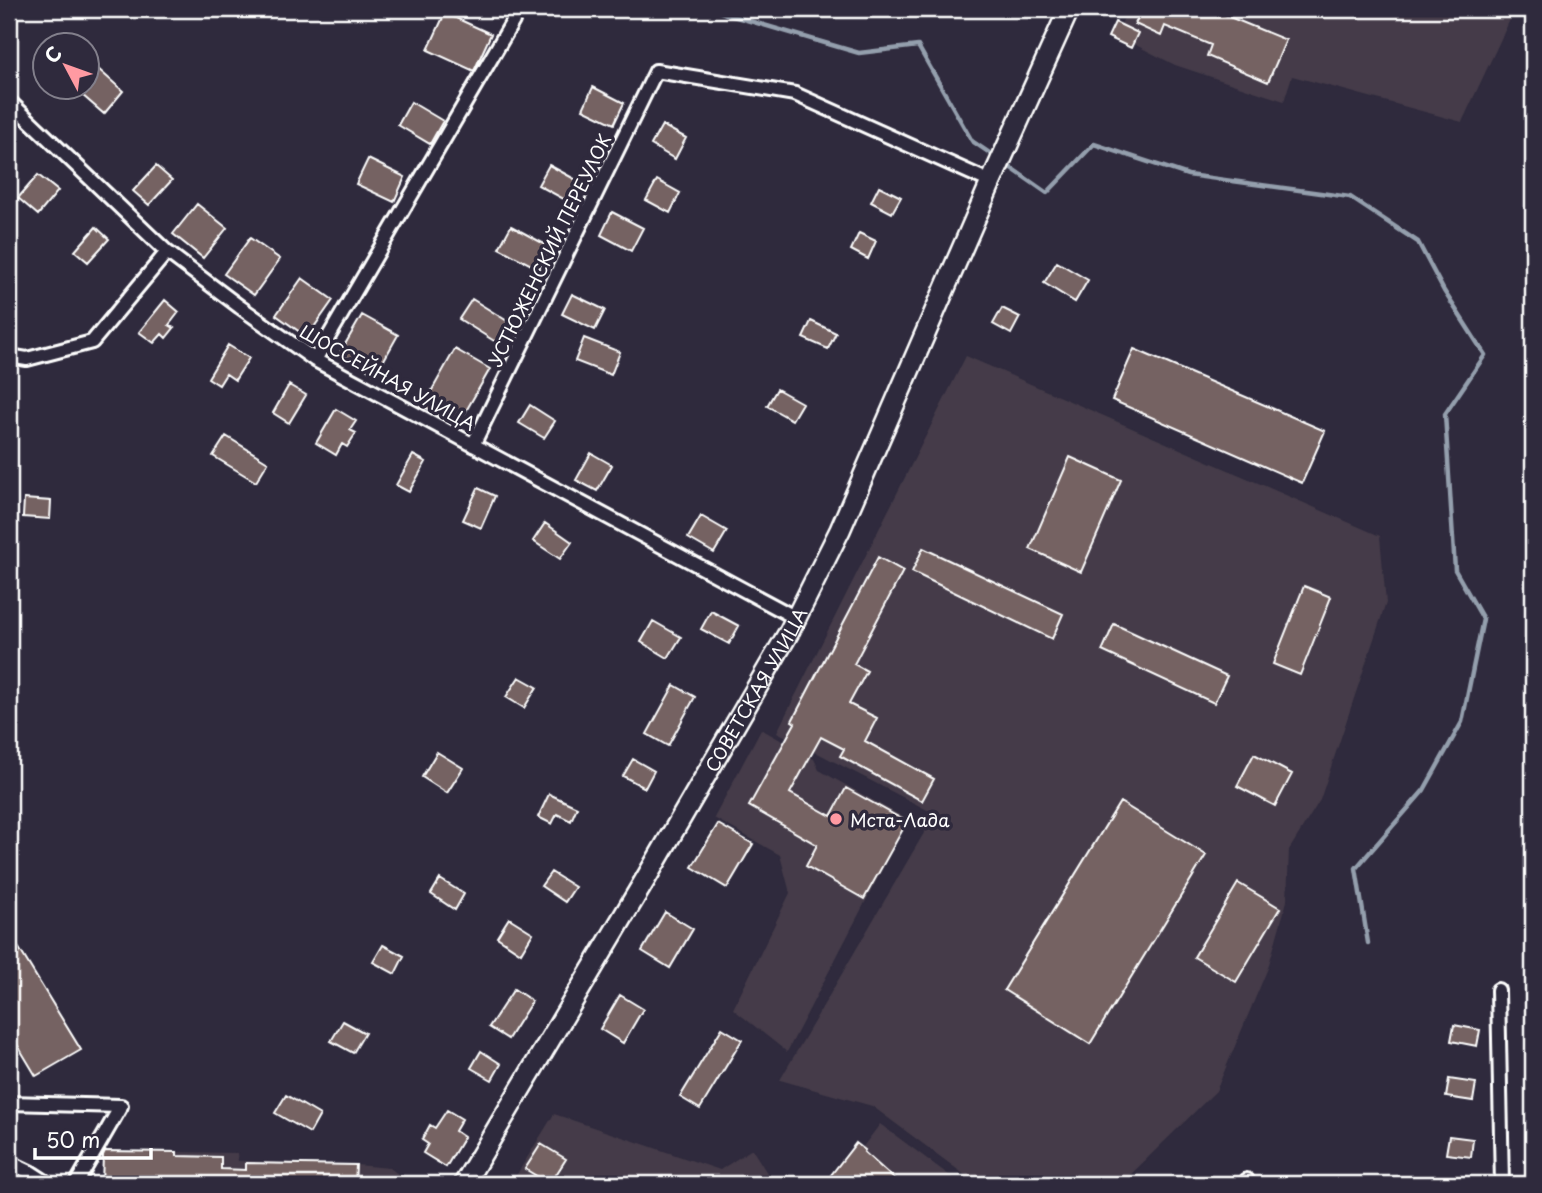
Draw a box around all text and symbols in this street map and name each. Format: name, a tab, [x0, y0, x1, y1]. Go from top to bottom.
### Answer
north arrow	[32, 32, 102, 102]
text: С	[37, 40, 68, 69]
street label: УСТЮЖЕНСКИЙ ПЕРЕУЛОК	[481, 129, 617, 371]
street label: ШОССЕЙНАЯ УЛИЦА	[295, 317, 481, 437]
street label: СОВЕТСКАЯ УЛИЦА	[697, 602, 813, 777]
place label: Мста-Лада	[850, 806, 950, 833]
marker: Мста-Лада	[828, 811, 844, 827]
scale bar	[35, 1116, 150, 1160]
text: 50 m	[46, 1123, 100, 1155]

